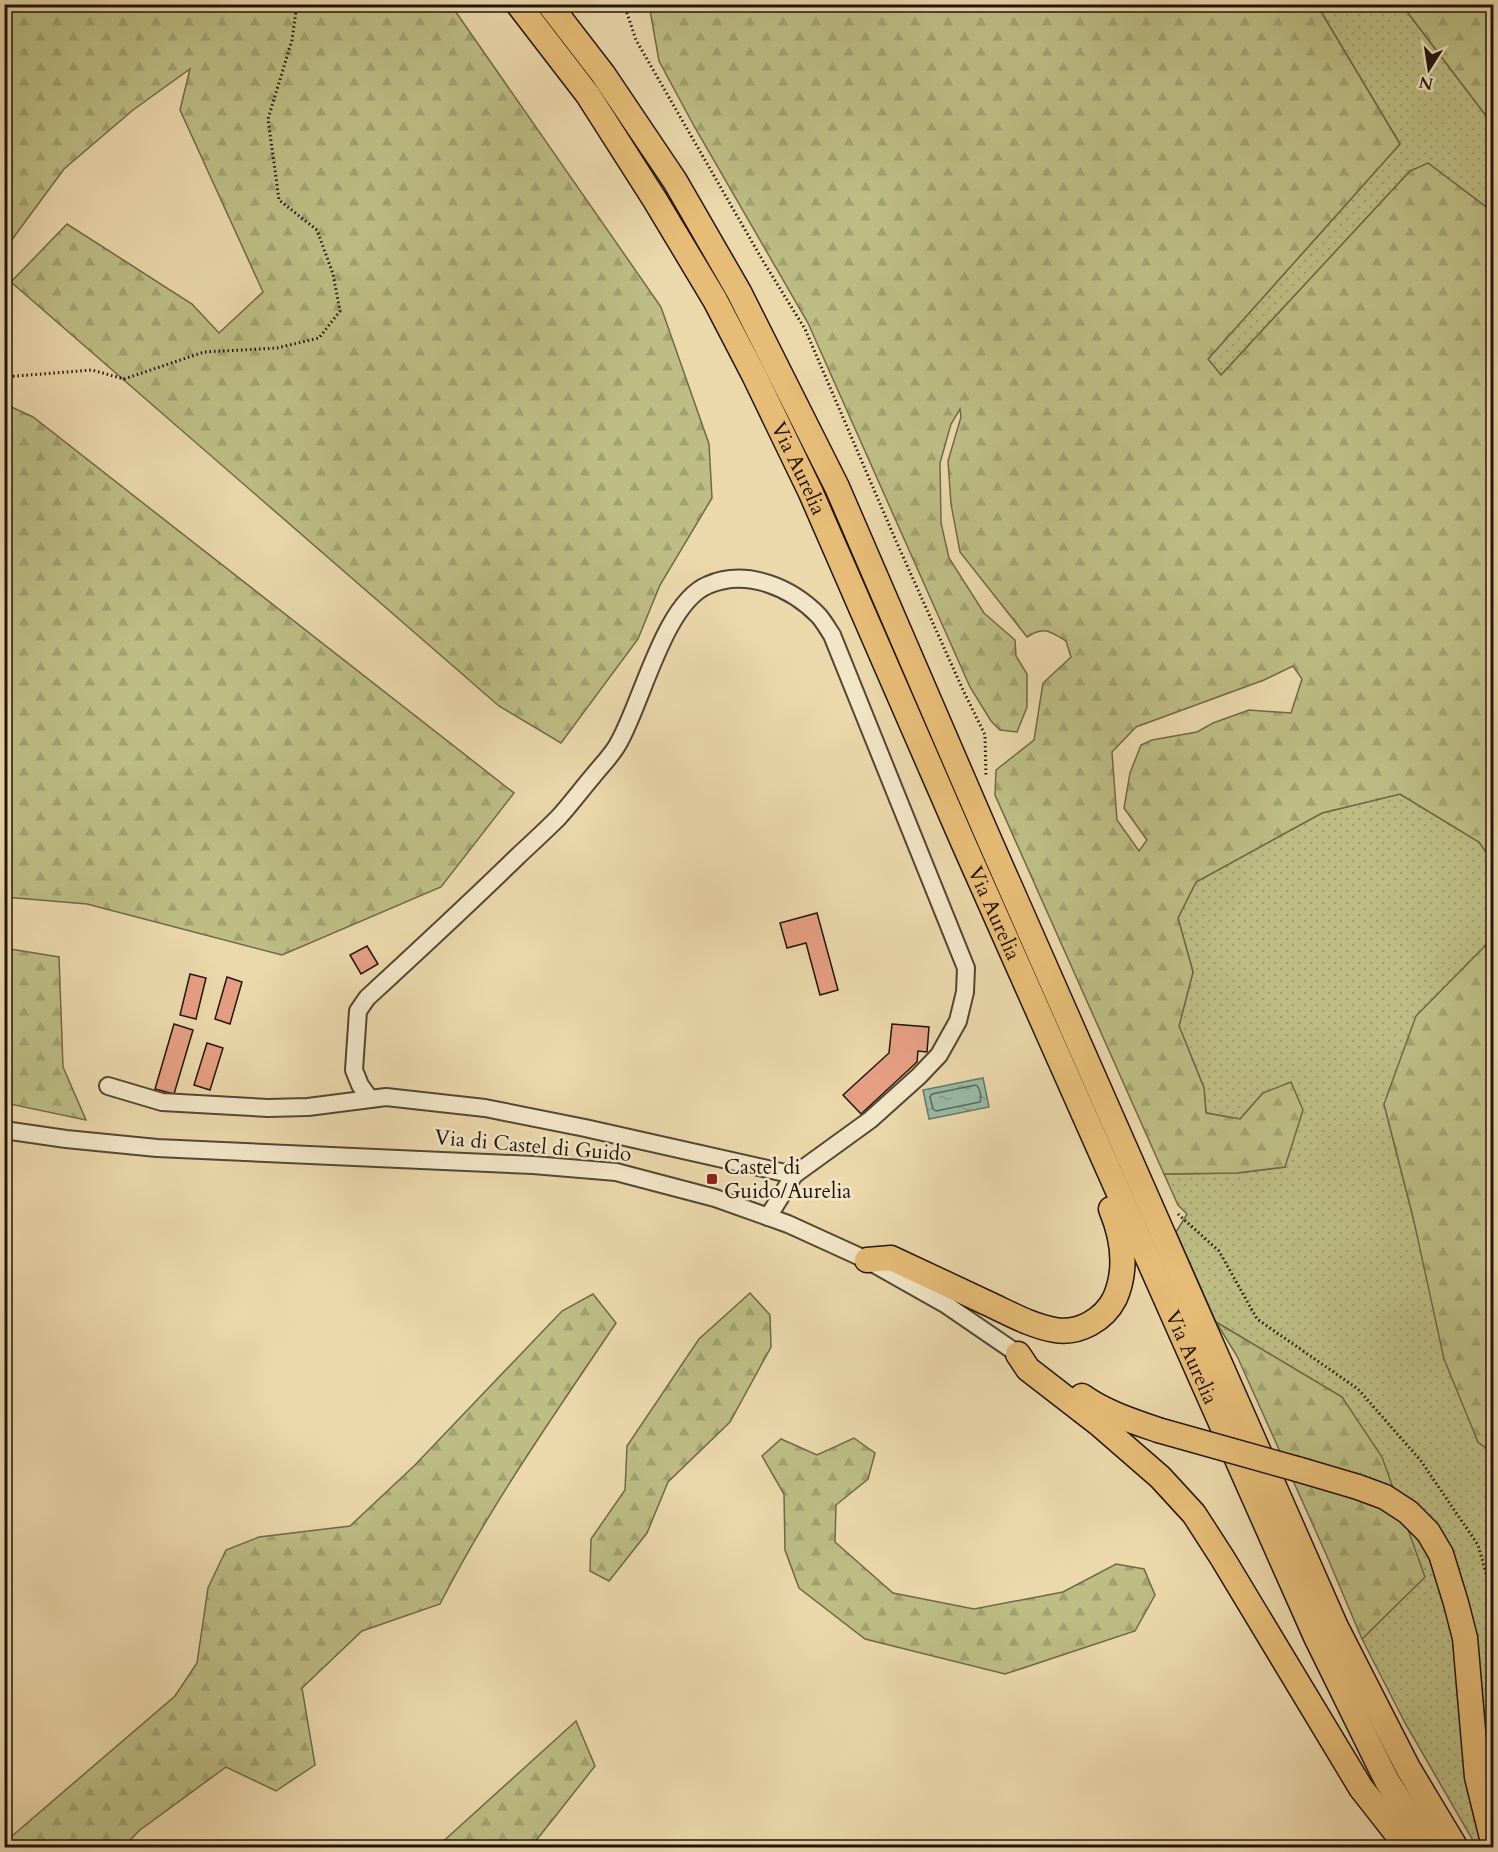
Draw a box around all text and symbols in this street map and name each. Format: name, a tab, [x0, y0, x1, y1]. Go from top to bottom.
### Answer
north arrow	[1399, 39, 1459, 99]
text: N	[1417, 70, 1435, 95]
street label: Via Aurelia	[764, 417, 833, 519]
street label: Via Aurelia	[961, 861, 1028, 965]
street label: Via di Castel di Guido	[433, 1123, 633, 1169]
place label: Castel di Guido/Aurelia	[724, 1153, 851, 1206]
marker: Castel di Guido/Aurelia	[705, 1172, 719, 1186]
street label: Via Aurelia	[1158, 1306, 1225, 1409]

